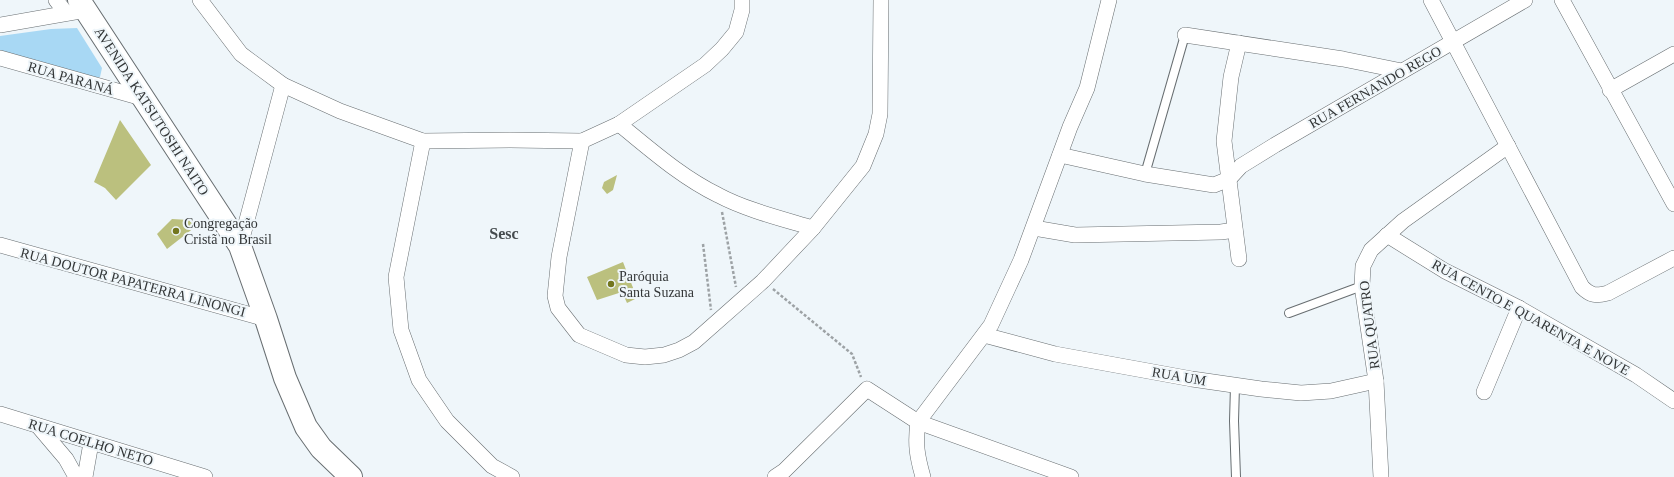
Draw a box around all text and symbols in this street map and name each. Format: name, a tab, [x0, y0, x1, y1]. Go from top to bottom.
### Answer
street label: AVENIDA KATSUTOSHI NAITO	[91, 24, 212, 198]
street label: RUA FERNANDO REGO	[1306, 43, 1444, 131]
street label: RUA PARANÁ	[26, 58, 117, 98]
place label: Congregação Cristã no Brasil	[184, 216, 272, 247]
district label: Sesc	[489, 225, 519, 242]
marker: Congregação Cristã no Brasil	[171, 226, 181, 236]
street label: RUA DOUTOR PAPATERRA LINONGI	[19, 245, 247, 320]
street label: RUA CENTO E QUARENTA E NOVE	[1429, 257, 1632, 378]
place label: Paróquia Santa Suzana	[619, 269, 695, 300]
marker: Paróquia Santa Suzana	[606, 279, 616, 289]
street label: RUA QUATRO	[1357, 280, 1382, 370]
street label: RUA UM	[1151, 364, 1208, 389]
street label: RUA COELHO NETO	[27, 416, 155, 469]

